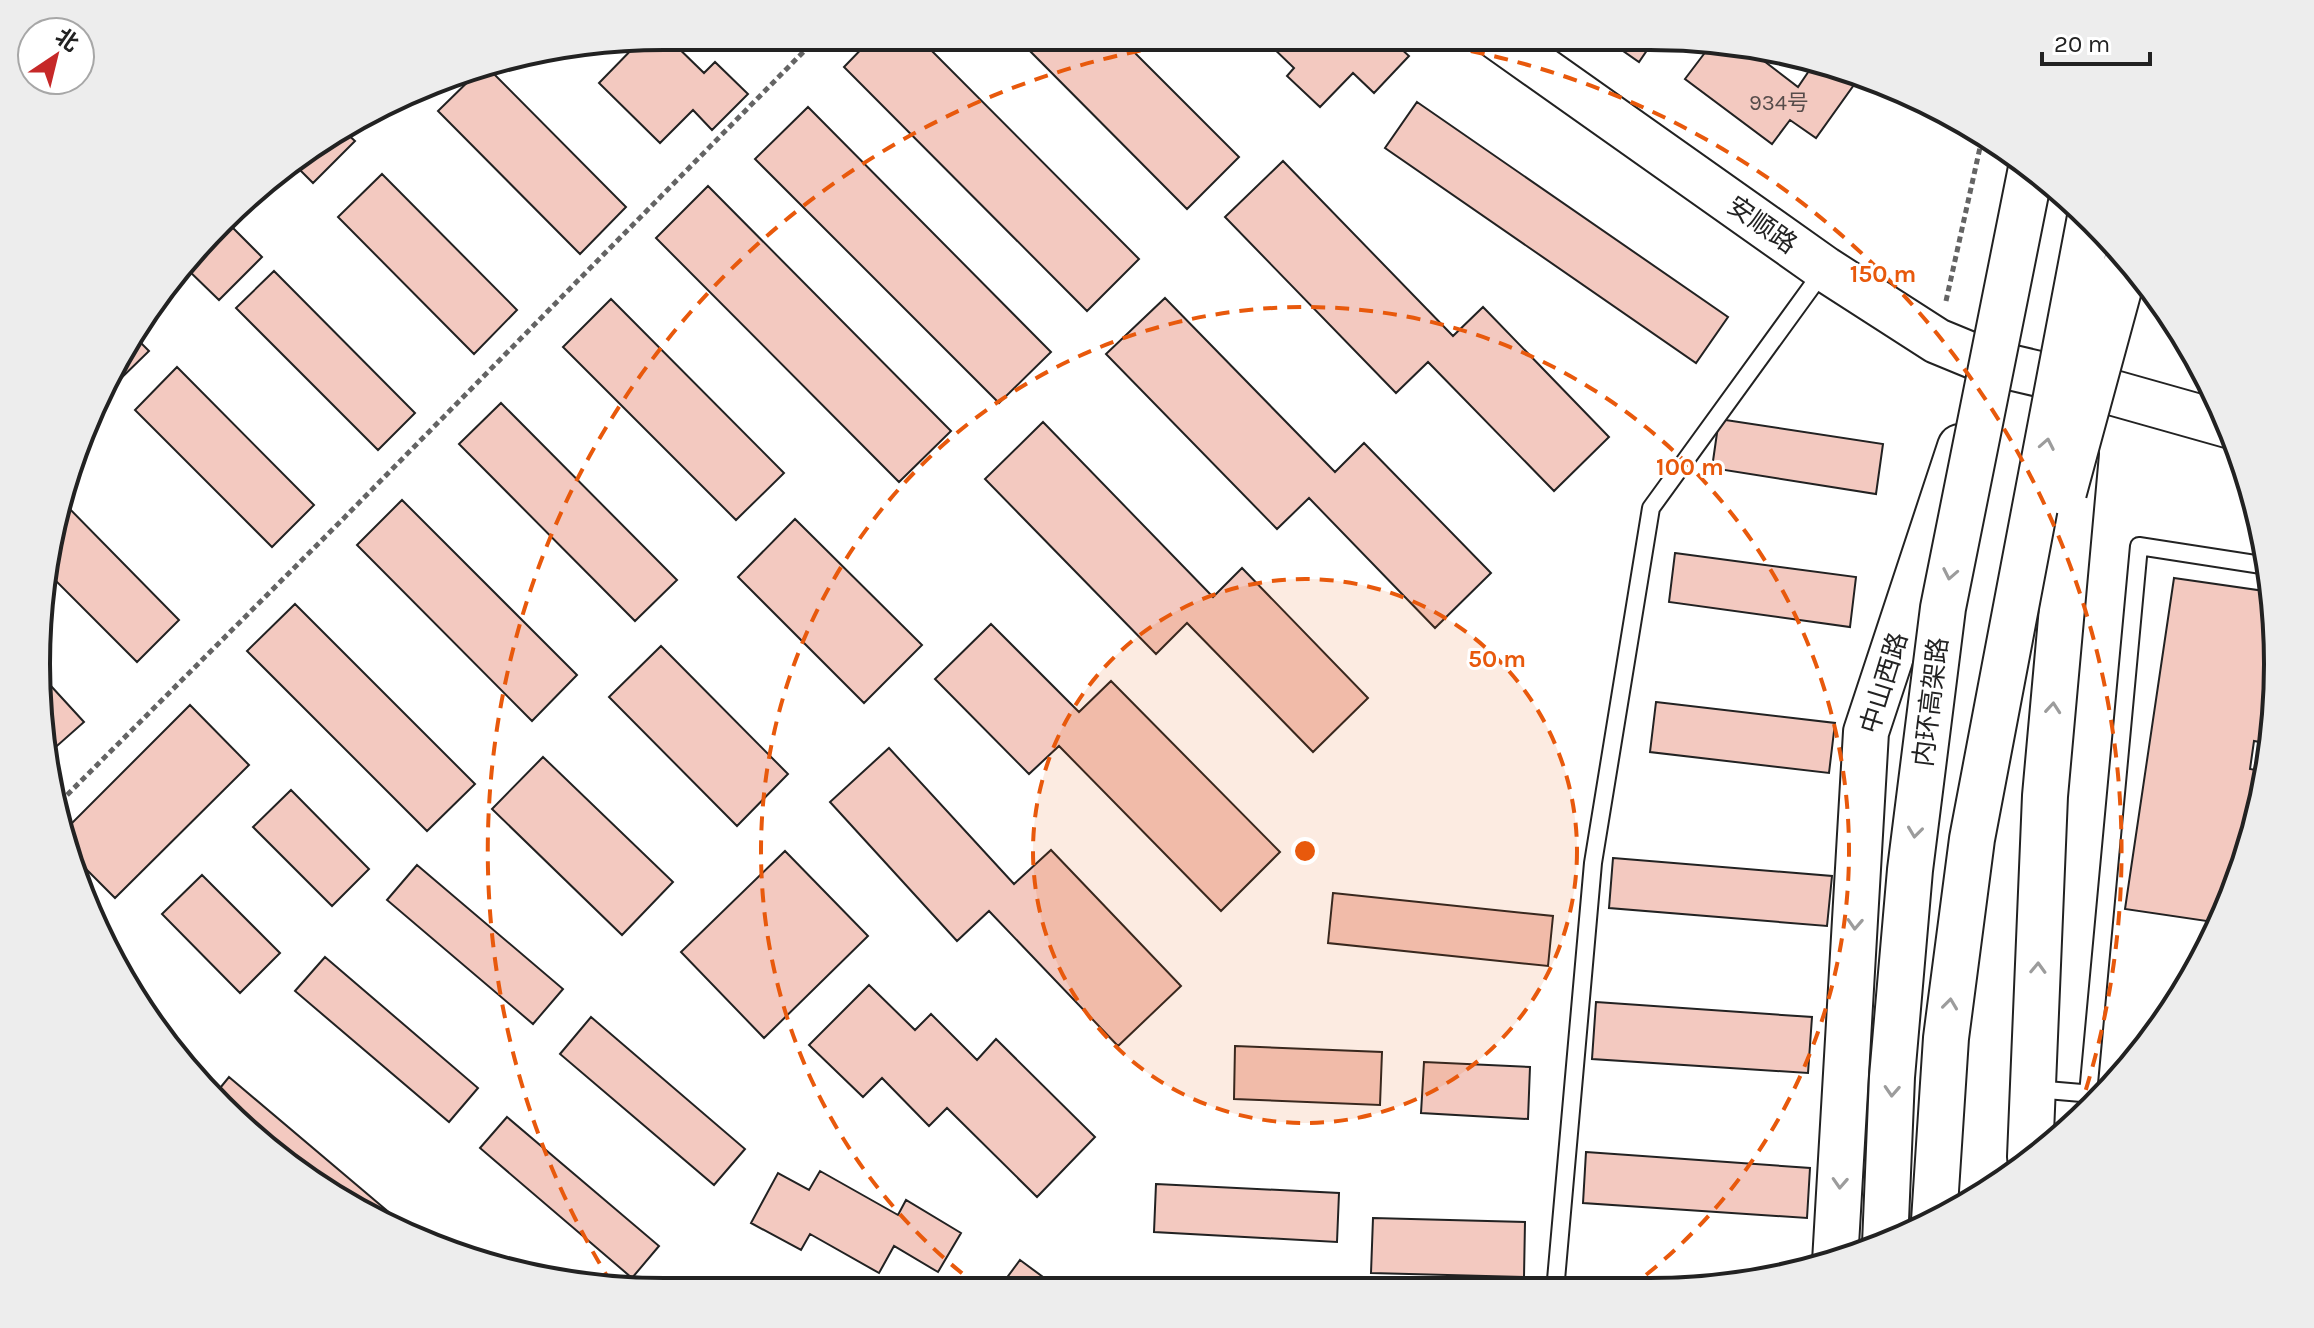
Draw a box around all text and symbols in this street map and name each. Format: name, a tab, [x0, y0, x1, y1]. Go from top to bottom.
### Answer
north arrow	[16, 16, 96, 96]
scale bar	[2042, 16, 2150, 66]
text: 北	[50, 23, 83, 57]
text: 20 m	[2054, 30, 2110, 58]
house number: 934号	[1749, 90, 1809, 116]
street label: 安顺路	[1721, 190, 1803, 260]
text: 150 m	[1850, 260, 1916, 288]
one-way arrow	[2037, 438, 2054, 451]
text: 100 m	[1656, 453, 1724, 481]
one-way arrow	[1942, 567, 1959, 581]
street label: 中山西路	[1854, 629, 1914, 737]
street label: 内环高架路	[1908, 636, 1954, 768]
text: 50 m	[1468, 645, 1526, 673]
one-way arrow	[2044, 701, 2061, 714]
one-way arrow	[1907, 825, 1924, 839]
centre of rings	[1291, 837, 1319, 865]
one-way arrow	[1847, 918, 1864, 931]
one-way arrow	[2030, 961, 2047, 974]
one-way arrow	[1941, 997, 1958, 1011]
one-way arrow	[1883, 1085, 1900, 1098]
one-way arrow	[1832, 1177, 1849, 1190]

